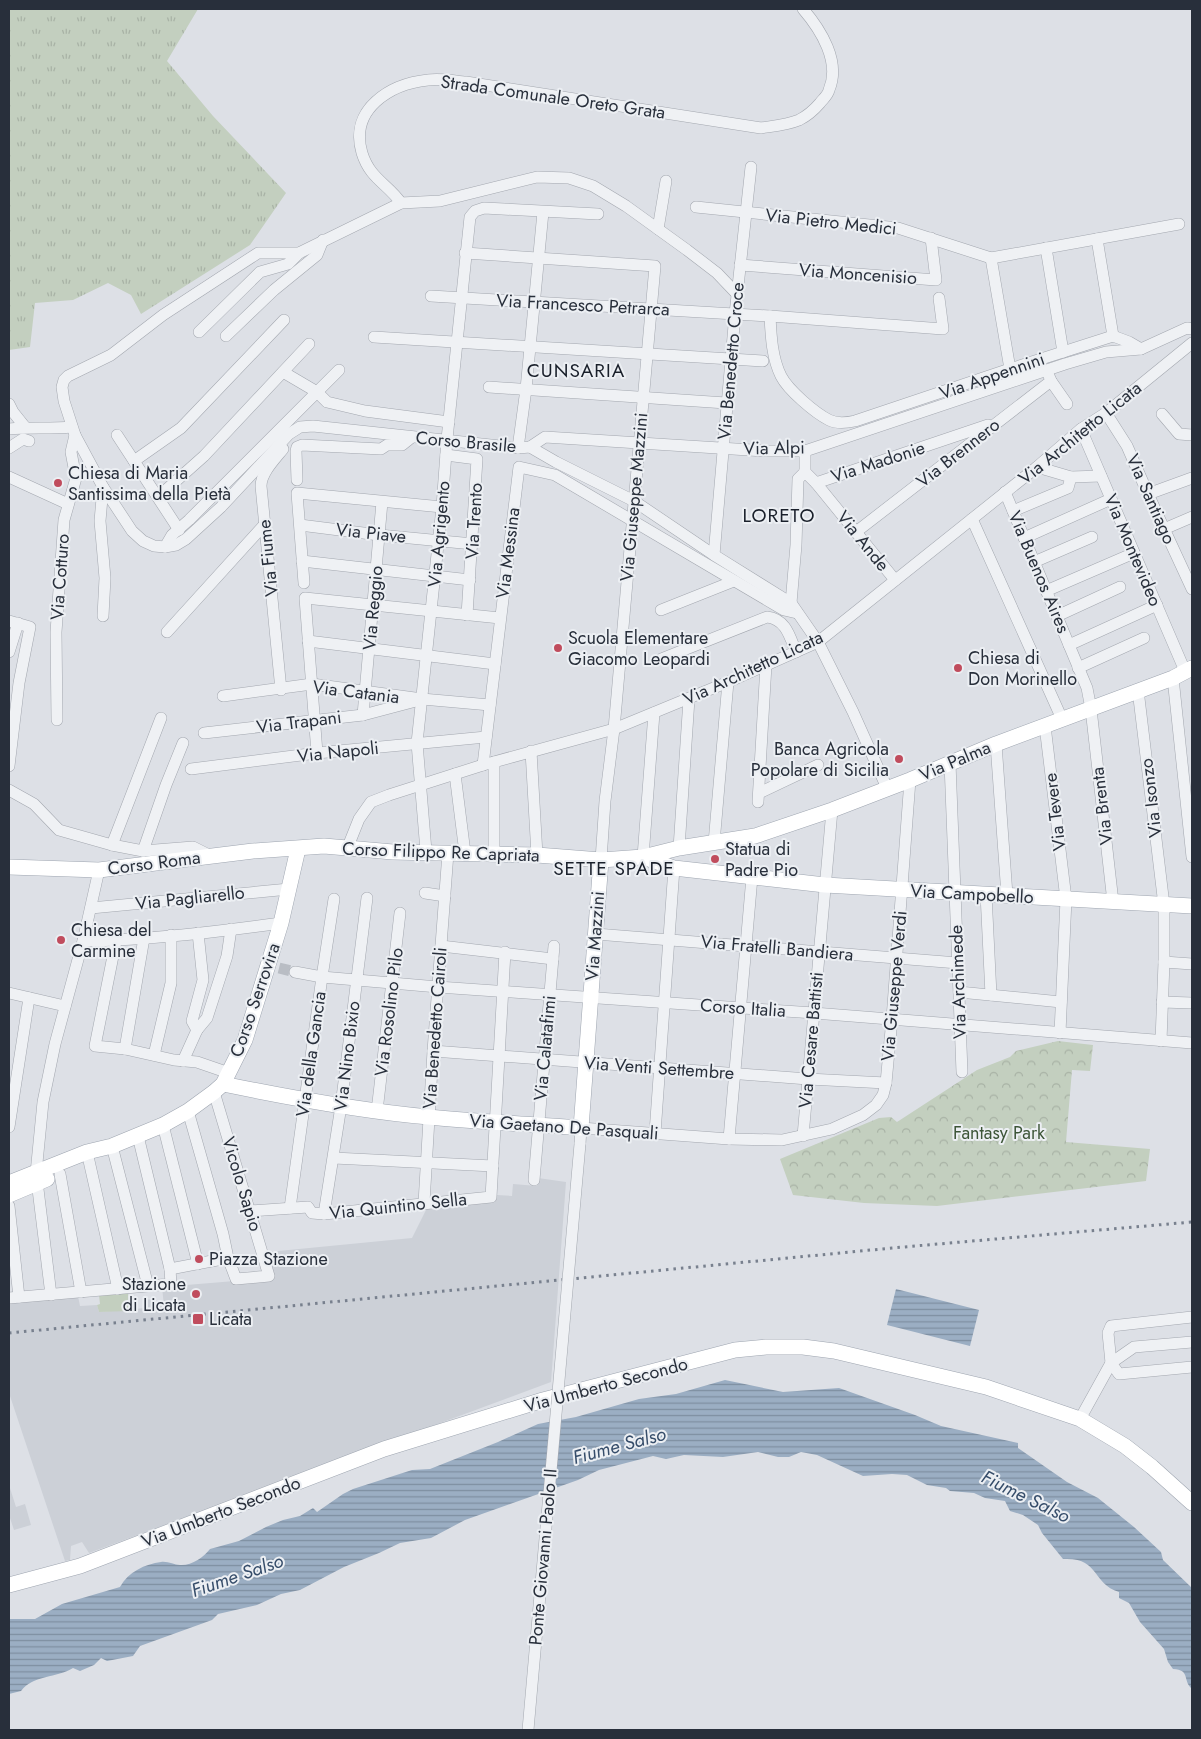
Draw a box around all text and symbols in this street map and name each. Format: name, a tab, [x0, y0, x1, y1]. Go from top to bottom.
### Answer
street label: Strada Comunale Oreto Grata	[439, 68, 667, 126]
street label: Via Pietro Medici	[764, 202, 898, 242]
street label: Via Moncenisio	[798, 257, 918, 291]
street label: Via Benedetto Croce	[711, 281, 751, 441]
street label: Via Francesco Petrarca	[496, 287, 670, 323]
street label: Via Appennini	[936, 346, 1048, 406]
district label: CUNSARIA	[527, 357, 625, 384]
street label: Via Architetto Licata	[1013, 375, 1147, 491]
street label: Via Giuseppe Mazzini	[614, 411, 654, 583]
street label: Via Brennero	[911, 412, 1005, 494]
street label: Corso Brasile	[415, 425, 517, 459]
street label: Via Alpi	[743, 434, 805, 462]
street label: Via Madonie	[828, 435, 928, 489]
street label: Via Santiago	[1120, 450, 1183, 548]
place label: Chiesa di Maria Santissima della Pietà	[68, 460, 231, 507]
marker: Chiesa di Maria Santissima della Pietà	[52, 477, 64, 489]
street label: Via Agrigento	[421, 480, 457, 588]
street label: Via Trento	[459, 482, 489, 560]
street label: Via Montevideo	[1098, 490, 1168, 610]
district label: LORETO	[743, 502, 815, 529]
street label: Via Ande	[830, 505, 896, 577]
street label: Via Messina	[490, 506, 526, 600]
street label: Via Buenos Aires	[1002, 507, 1076, 637]
street label: Via Piave	[335, 516, 407, 550]
street label: Via Fiume	[251, 518, 285, 598]
street label: Via Cotturo	[44, 533, 76, 621]
street label: Via Reggio	[356, 564, 390, 651]
street label: Via Architetto Licata	[679, 624, 827, 712]
place label: Scuola Elementare Giacomo Leopardi	[568, 625, 710, 672]
marker: Scuola Elementare Giacomo Leopardi	[552, 642, 564, 654]
place label: Chiesa di Don Morinello	[968, 645, 1077, 692]
marker: Chiesa di Don Morinello	[952, 662, 964, 674]
street label: Via Catania	[311, 674, 401, 710]
street label: Via Trapani	[255, 704, 343, 740]
street label: Via Palma	[915, 734, 995, 788]
street label: Via Napoli	[296, 735, 380, 769]
place label: Banca Agricola Popolare di Sicilia	[751, 736, 889, 783]
marker: Banca Agricola Popolare di Sicilia	[893, 753, 905, 765]
street label: Via Isonzo	[1133, 757, 1169, 839]
street label: Via Brenta	[1084, 766, 1120, 846]
street label: Via Tevere	[1037, 772, 1073, 852]
street label: Corso Filippo Re Capriata	[342, 836, 540, 868]
place label: Statua di Padre Pio	[725, 836, 798, 883]
street label: Corso Roma	[106, 844, 202, 882]
marker: Statua di Padre Pio	[709, 853, 721, 865]
district label: SETTE SPADE	[553, 855, 675, 882]
street label: Via Campobello	[910, 878, 1034, 910]
street label: Via Pagliarello	[134, 879, 246, 917]
street label: Via Mazzini	[579, 890, 611, 982]
street label: Via Giuseppe Verdi	[874, 910, 914, 1062]
place label: Chiesa del Carmine	[71, 917, 152, 964]
street label: Via Archimede	[943, 925, 973, 1039]
street label: Via Fratelli Bandiera	[700, 928, 854, 968]
marker: Chiesa del Carmine	[55, 934, 67, 946]
street label: Corso Serrovira	[223, 940, 287, 1060]
street label: Via Rosolino Pilo	[368, 946, 410, 1078]
street label: Via Benedetto Cairoli	[416, 946, 454, 1110]
street label: Via Cesare Battisti	[792, 971, 830, 1109]
street label: Via della Gancia	[289, 990, 333, 1118]
street label: Corso Italia	[699, 992, 787, 1024]
street label: Via Calatafimi	[527, 994, 563, 1102]
street label: Via Nino Bixio	[327, 999, 367, 1113]
street label: Via Venti Settembre	[583, 1050, 735, 1086]
street label: Via Gaetano De Pasquali	[469, 1107, 659, 1147]
park label: Fantasy Park	[953, 1120, 1045, 1146]
street label: Vicolo Sapio	[215, 1134, 269, 1235]
street label: Via Quintino Sella	[328, 1186, 468, 1226]
place label: Piazza Stazione	[209, 1246, 328, 1272]
marker: Piazza Stazione	[193, 1253, 205, 1265]
place label: Stazione di Licata	[122, 1271, 186, 1318]
marker: Stazione di Licata	[190, 1288, 202, 1300]
place label: Licata	[209, 1306, 252, 1332]
marker: Licata	[191, 1312, 205, 1326]
street label: Via Umberto Secondo	[521, 1351, 691, 1419]
water label: Fiume Salso	[569, 1420, 669, 1471]
water label: Fiume Salso	[977, 1463, 1075, 1530]
street label: Ponte Giovanni Paolo II	[522, 1468, 564, 1646]
street label: Via Umberto Secondo	[138, 1470, 304, 1554]
water label: Fiume Salso	[188, 1547, 287, 1604]

